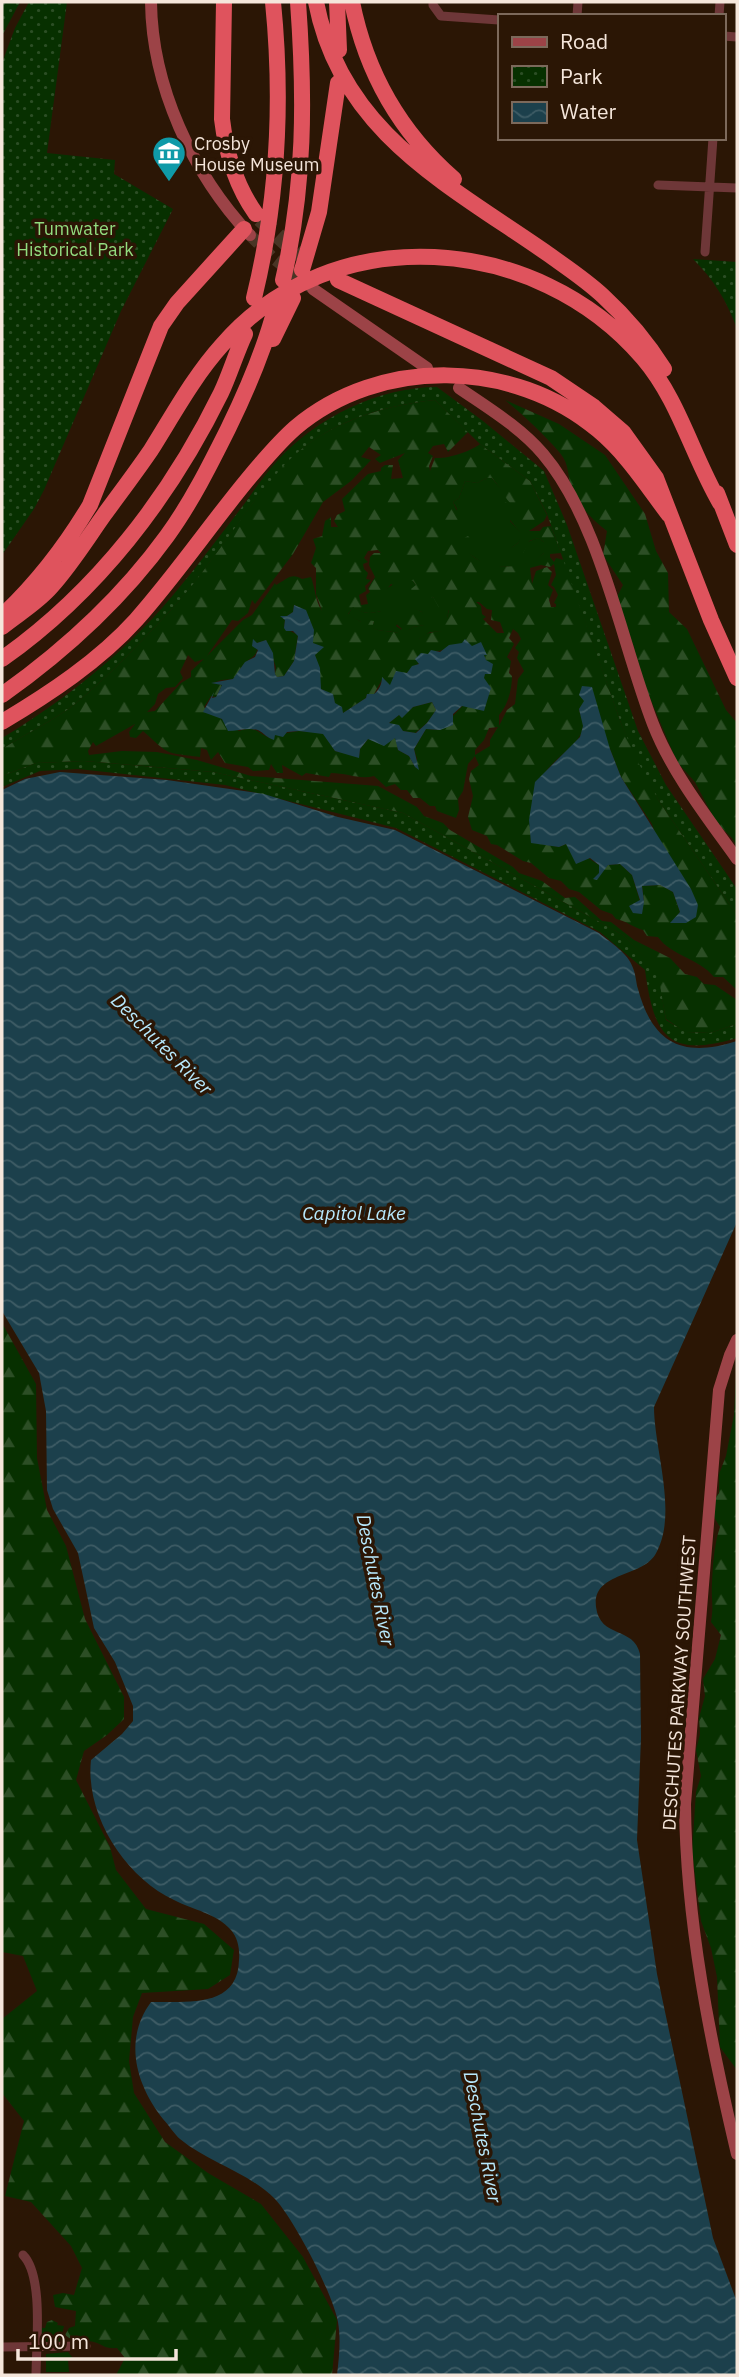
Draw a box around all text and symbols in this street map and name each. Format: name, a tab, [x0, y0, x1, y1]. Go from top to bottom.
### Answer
legend	[498, 14, 725, 140]
text: Road	[560, 27, 608, 55]
text: Park	[560, 62, 603, 90]
text: Water	[560, 97, 617, 125]
place label: Crosby House Museum	[194, 132, 319, 176]
museum icon: Crosby House Museum	[150, 134, 188, 183]
park label: Tumwater Historical Park	[16, 217, 134, 261]
water label: Deschutes River	[106, 988, 218, 1100]
water label: Capitol Lake	[302, 1201, 406, 1225]
water label: Deschutes River	[351, 1512, 401, 1649]
street label: DESCHUTES PARKWAY SOUTHWEST	[657, 1535, 701, 1831]
water label: Deschutes River	[458, 2069, 508, 2206]
scale bar	[18, 2318, 175, 2362]
text: 100 m	[28, 2327, 89, 2355]

